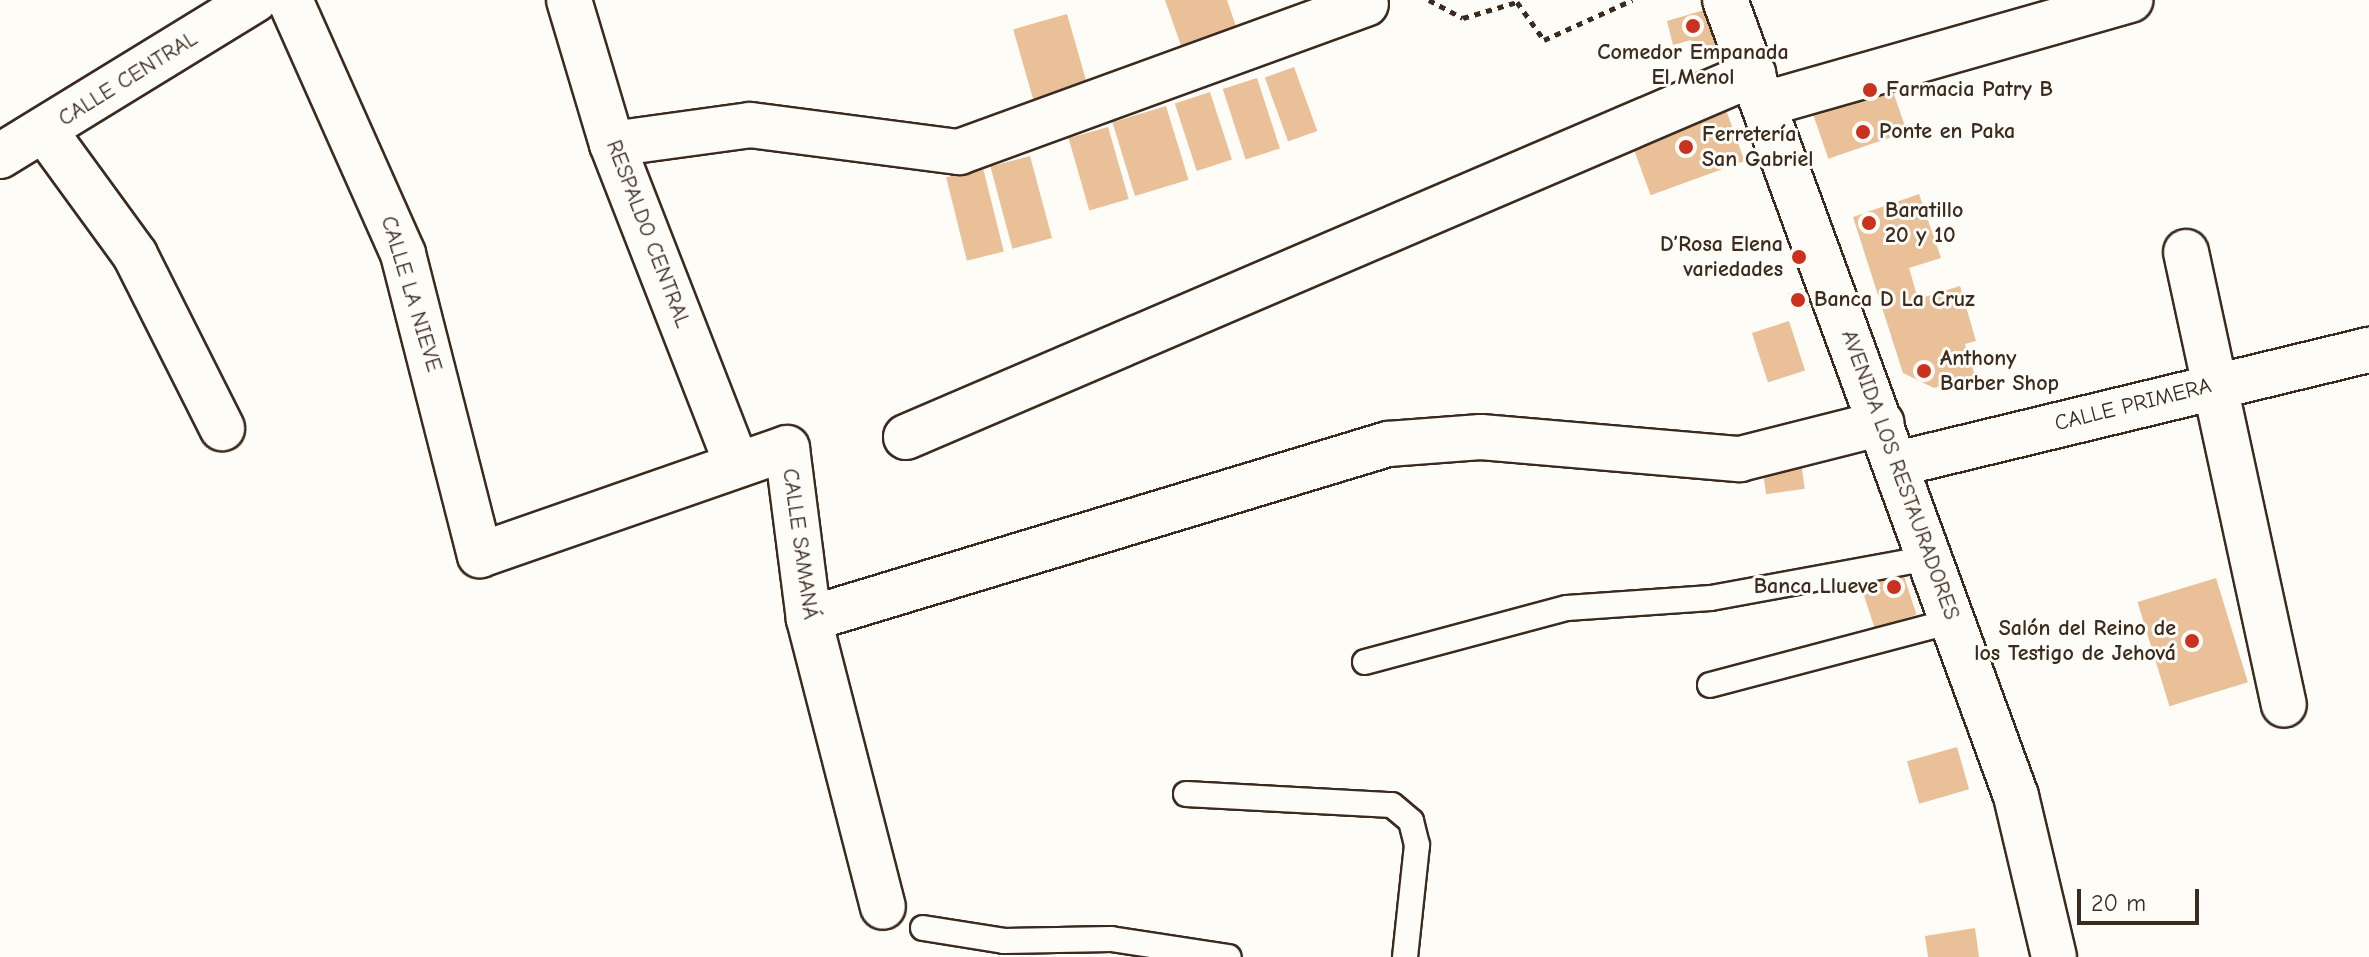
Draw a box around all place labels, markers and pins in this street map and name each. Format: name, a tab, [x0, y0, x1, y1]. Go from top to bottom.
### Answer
marker: Comedor Empanada El Menol	[1684, 17, 1702, 35]
place label: Comedor Empanada El Menol	[1597, 39, 1789, 90]
place label: Farmacia Patry B	[1886, 77, 2053, 103]
marker: Farmacia Patry B	[1861, 81, 1879, 99]
place label: Ponte en Paka	[1879, 119, 2015, 145]
place label: Ferretería San Gabriel	[1702, 121, 1813, 172]
marker: Ponte en Paka	[1854, 123, 1872, 141]
marker: Ferretería San Gabriel	[1677, 138, 1695, 156]
place label: Baratillo 20 y 10	[1885, 197, 1963, 248]
marker: Baratillo 20 y 10	[1860, 214, 1878, 232]
place label: D’Rosa Elena variedades	[1660, 231, 1783, 282]
marker: D’Rosa Elena variedades	[1790, 248, 1808, 266]
place label: Banca D La Cruz	[1814, 287, 1975, 313]
marker: Banca D La Cruz	[1789, 291, 1807, 309]
place label: Anthony Barber Shop	[1940, 345, 2059, 396]
marker: Anthony Barber Shop	[1915, 362, 1933, 380]
place label: Banca Llueve	[1754, 574, 1878, 600]
marker: Banca Llueve	[1885, 578, 1903, 596]
place label: Salón del Reino de los Testigo de Jehová	[1974, 615, 2176, 666]
marker: Salón del Reino de los Testigo de Jehová	[2183, 632, 2201, 650]

